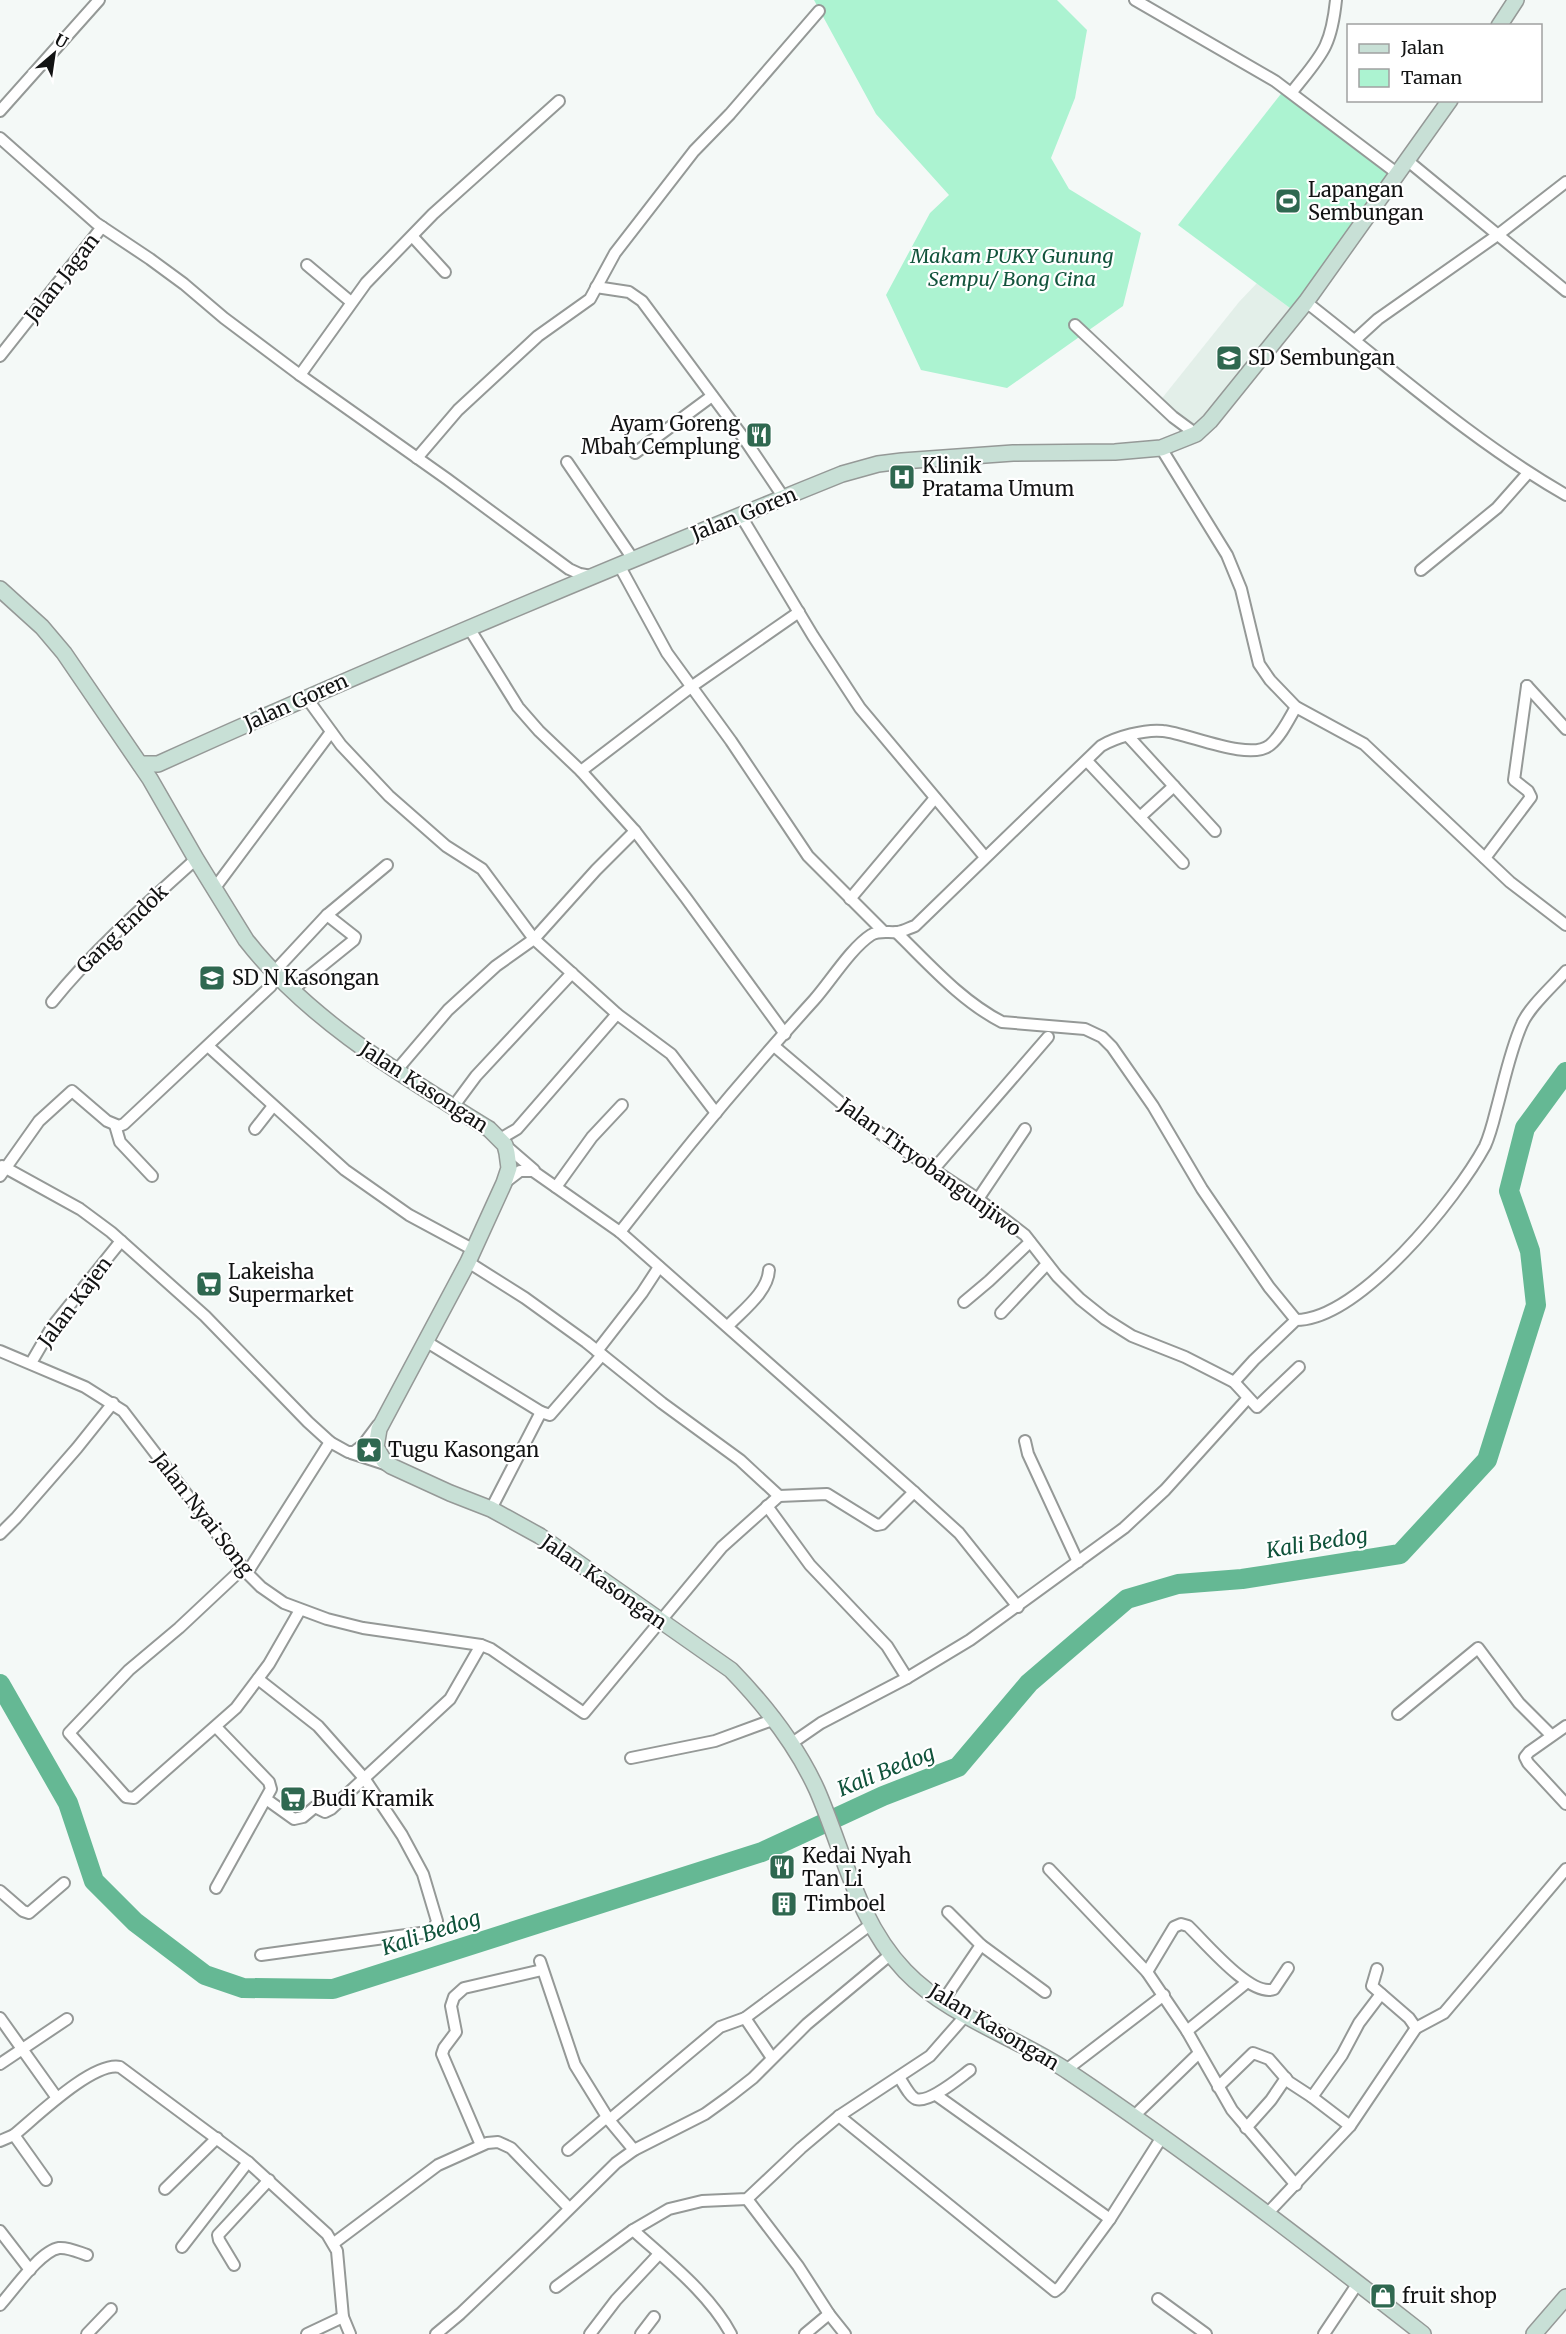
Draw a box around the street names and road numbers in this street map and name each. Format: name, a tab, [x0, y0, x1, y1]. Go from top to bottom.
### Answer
street label: Jalan Jagan	[18, 228, 104, 328]
street label: Jalan Goren	[687, 481, 800, 546]
street label: Jalan Goren	[239, 667, 352, 736]
street label: Gang Endok	[71, 879, 173, 978]
street label: Jalan Kasongan	[354, 1035, 493, 1137]
street label: Jalan Tiryobangunjiwo	[833, 1091, 1027, 1241]
street label: Jalan Kajen	[32, 1251, 117, 1353]
street label: Jalan Nyai Song	[147, 1446, 259, 1581]
street label: Jalan Kasongan	[536, 1528, 672, 1634]
street label: Jalan Kasongan	[923, 1977, 1064, 2075]

